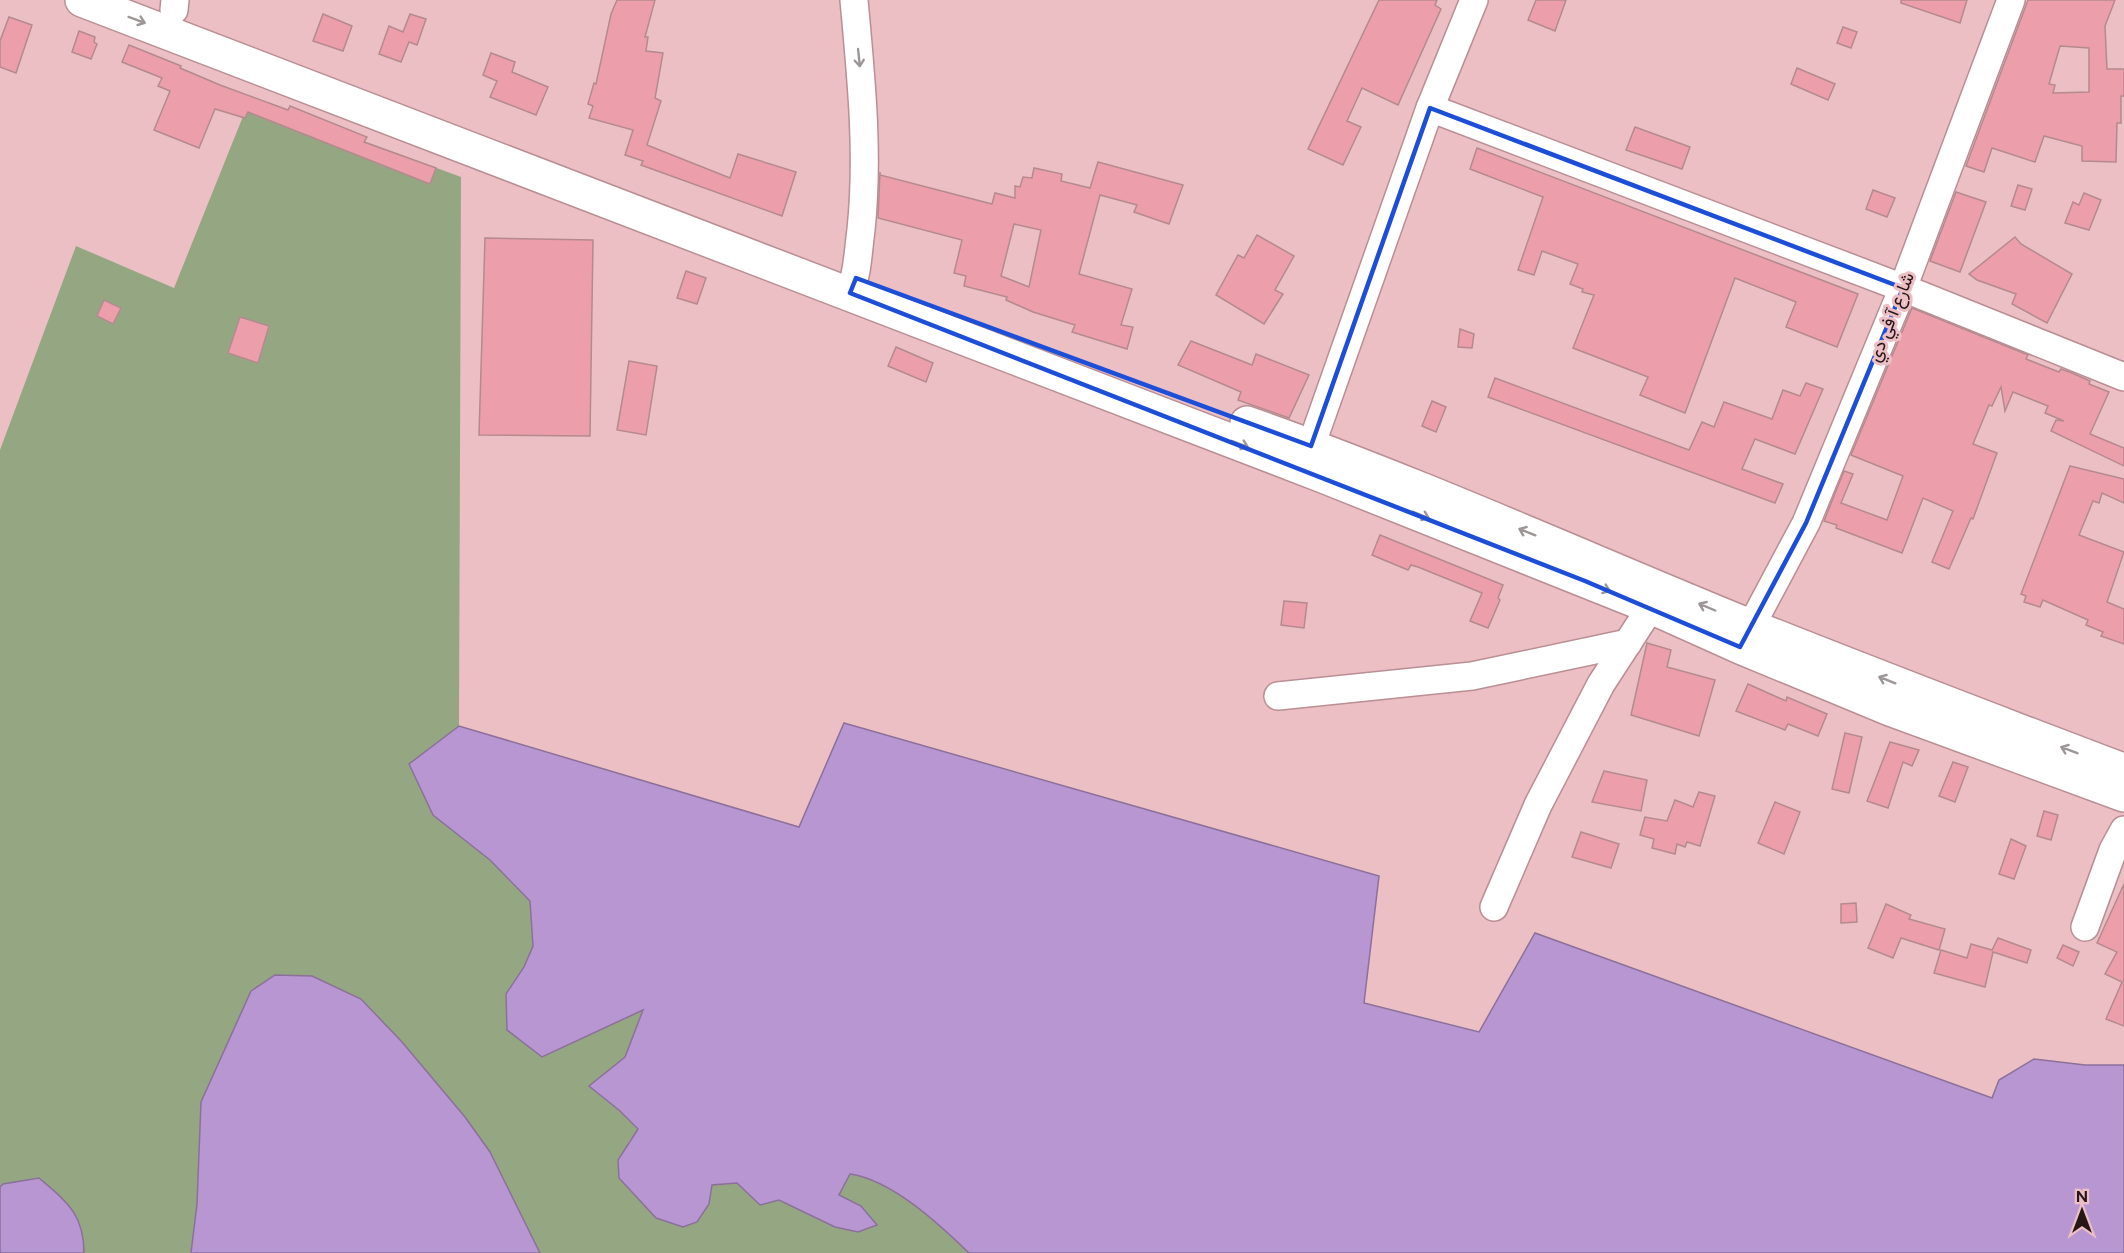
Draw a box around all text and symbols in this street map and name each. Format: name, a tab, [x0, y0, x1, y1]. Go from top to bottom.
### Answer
one-way arrow	[127, 16, 145, 27]
one-way arrow	[854, 48, 865, 68]
street label: شارع آ في دي	[1863, 269, 1923, 367]
one-way arrow	[1230, 439, 1249, 450]
one-way arrow	[1412, 510, 1430, 521]
one-way arrow	[1518, 526, 1536, 537]
one-way arrow	[1593, 583, 1611, 594]
one-way arrow	[1698, 601, 1716, 612]
one-way arrow	[1879, 674, 1897, 685]
one-way arrow	[2061, 744, 2079, 755]
north arrow	[2052, 1181, 2112, 1241]
text: N	[2076, 1187, 2088, 1206]

